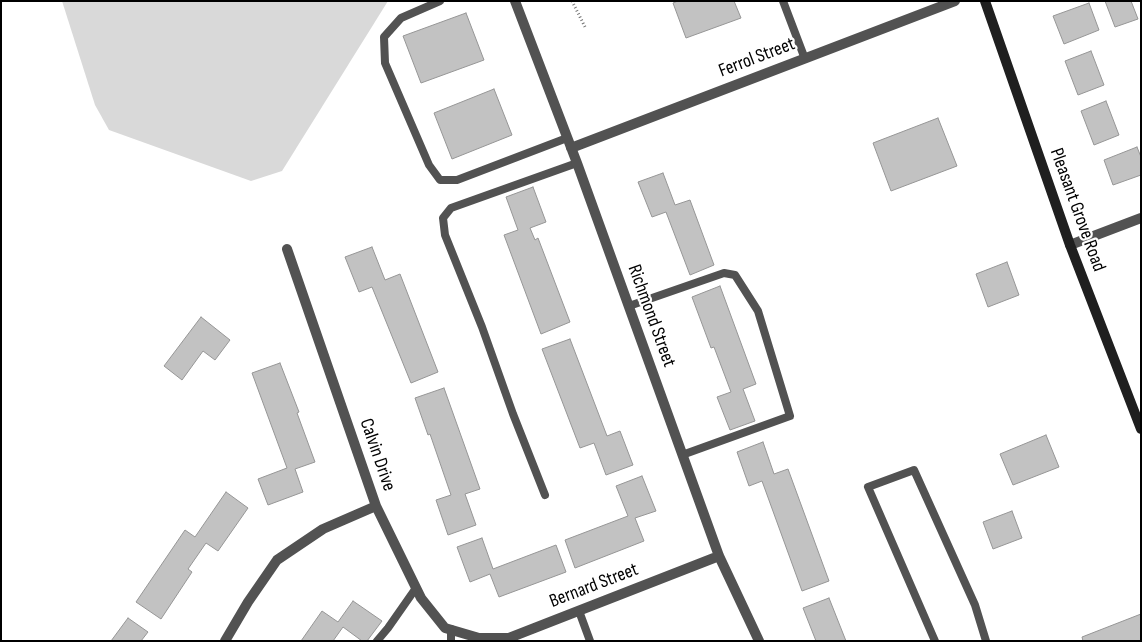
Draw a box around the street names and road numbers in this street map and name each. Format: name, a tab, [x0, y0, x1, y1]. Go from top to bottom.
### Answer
street label: Ferrol Street	[716, 33, 798, 83]
street label: Pleasant Grove Road	[1044, 145, 1110, 275]
street label: Richmond Street	[622, 262, 680, 370]
street label: Calvin Drive	[354, 416, 400, 494]
street label: Bernard Street	[546, 559, 642, 613]

